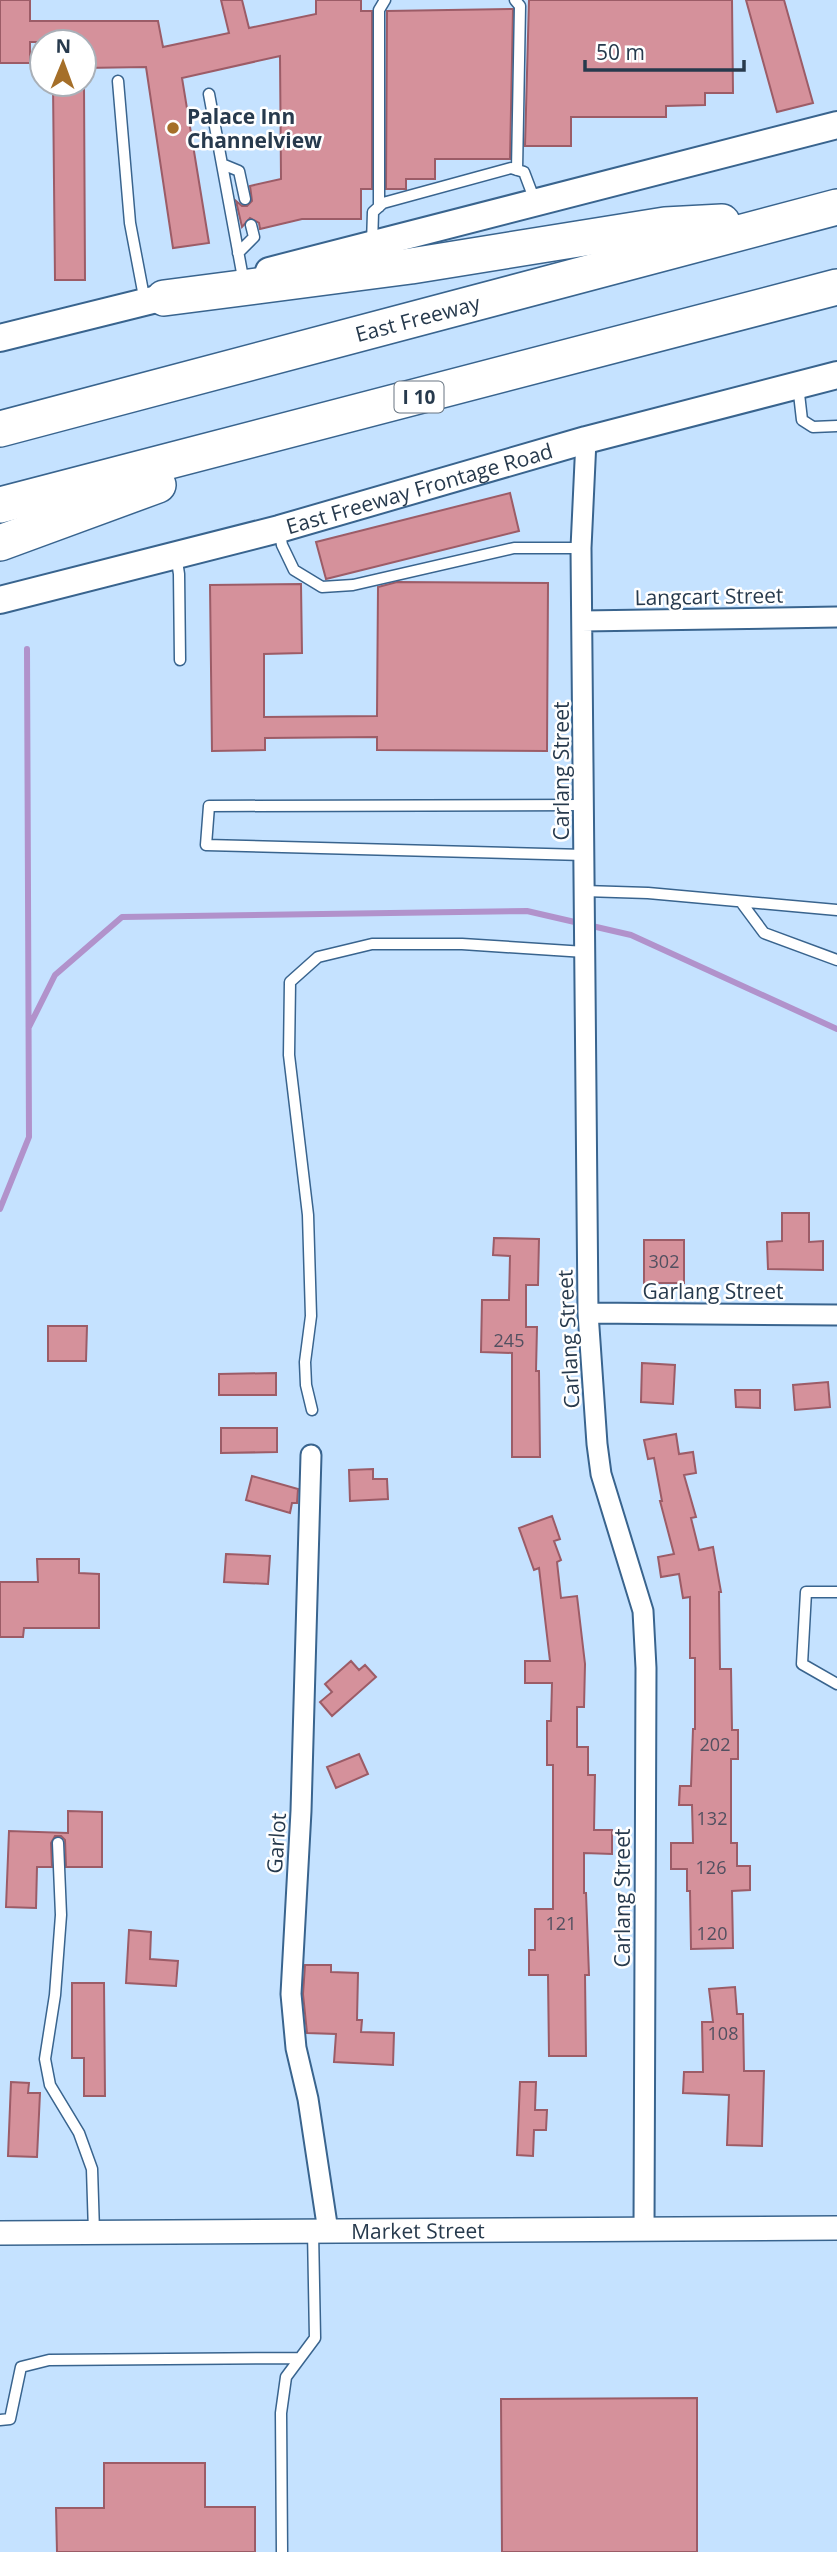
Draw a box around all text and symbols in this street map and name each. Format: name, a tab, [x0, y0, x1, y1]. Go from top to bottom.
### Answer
north arrow	[28, 28, 98, 98]
scale bar	[585, 28, 744, 72]
text: N	[55, 33, 71, 59]
text: 50 m	[596, 38, 645, 66]
place label: Palace Inn Channelview	[187, 102, 322, 154]
marker: Palace Inn Channelview	[165, 120, 181, 136]
street label: East Freeway	[352, 288, 483, 348]
road number: I 10	[394, 382, 444, 412]
street label: East Freeway Frontage Road	[283, 436, 556, 540]
street label: Langcart Street	[634, 581, 784, 611]
street label: Carlang Street	[547, 702, 575, 840]
house number: 302	[649, 1249, 679, 1273]
street label: Carlang Street	[550, 1269, 586, 1409]
street label: Garlang Street	[643, 1277, 783, 1305]
house number: 245	[494, 1328, 524, 1352]
house number: 202	[700, 1732, 730, 1756]
house number: 132	[697, 1806, 727, 1830]
street label: Garlot	[260, 1812, 292, 1874]
street label: Carlang Street	[608, 1829, 636, 1967]
house number: 126	[696, 1855, 726, 1879]
house number: 121	[546, 1911, 576, 1935]
house number: 120	[697, 1921, 727, 1945]
house number: 108	[708, 2021, 738, 2045]
street label: Market Street	[351, 2216, 485, 2245]

